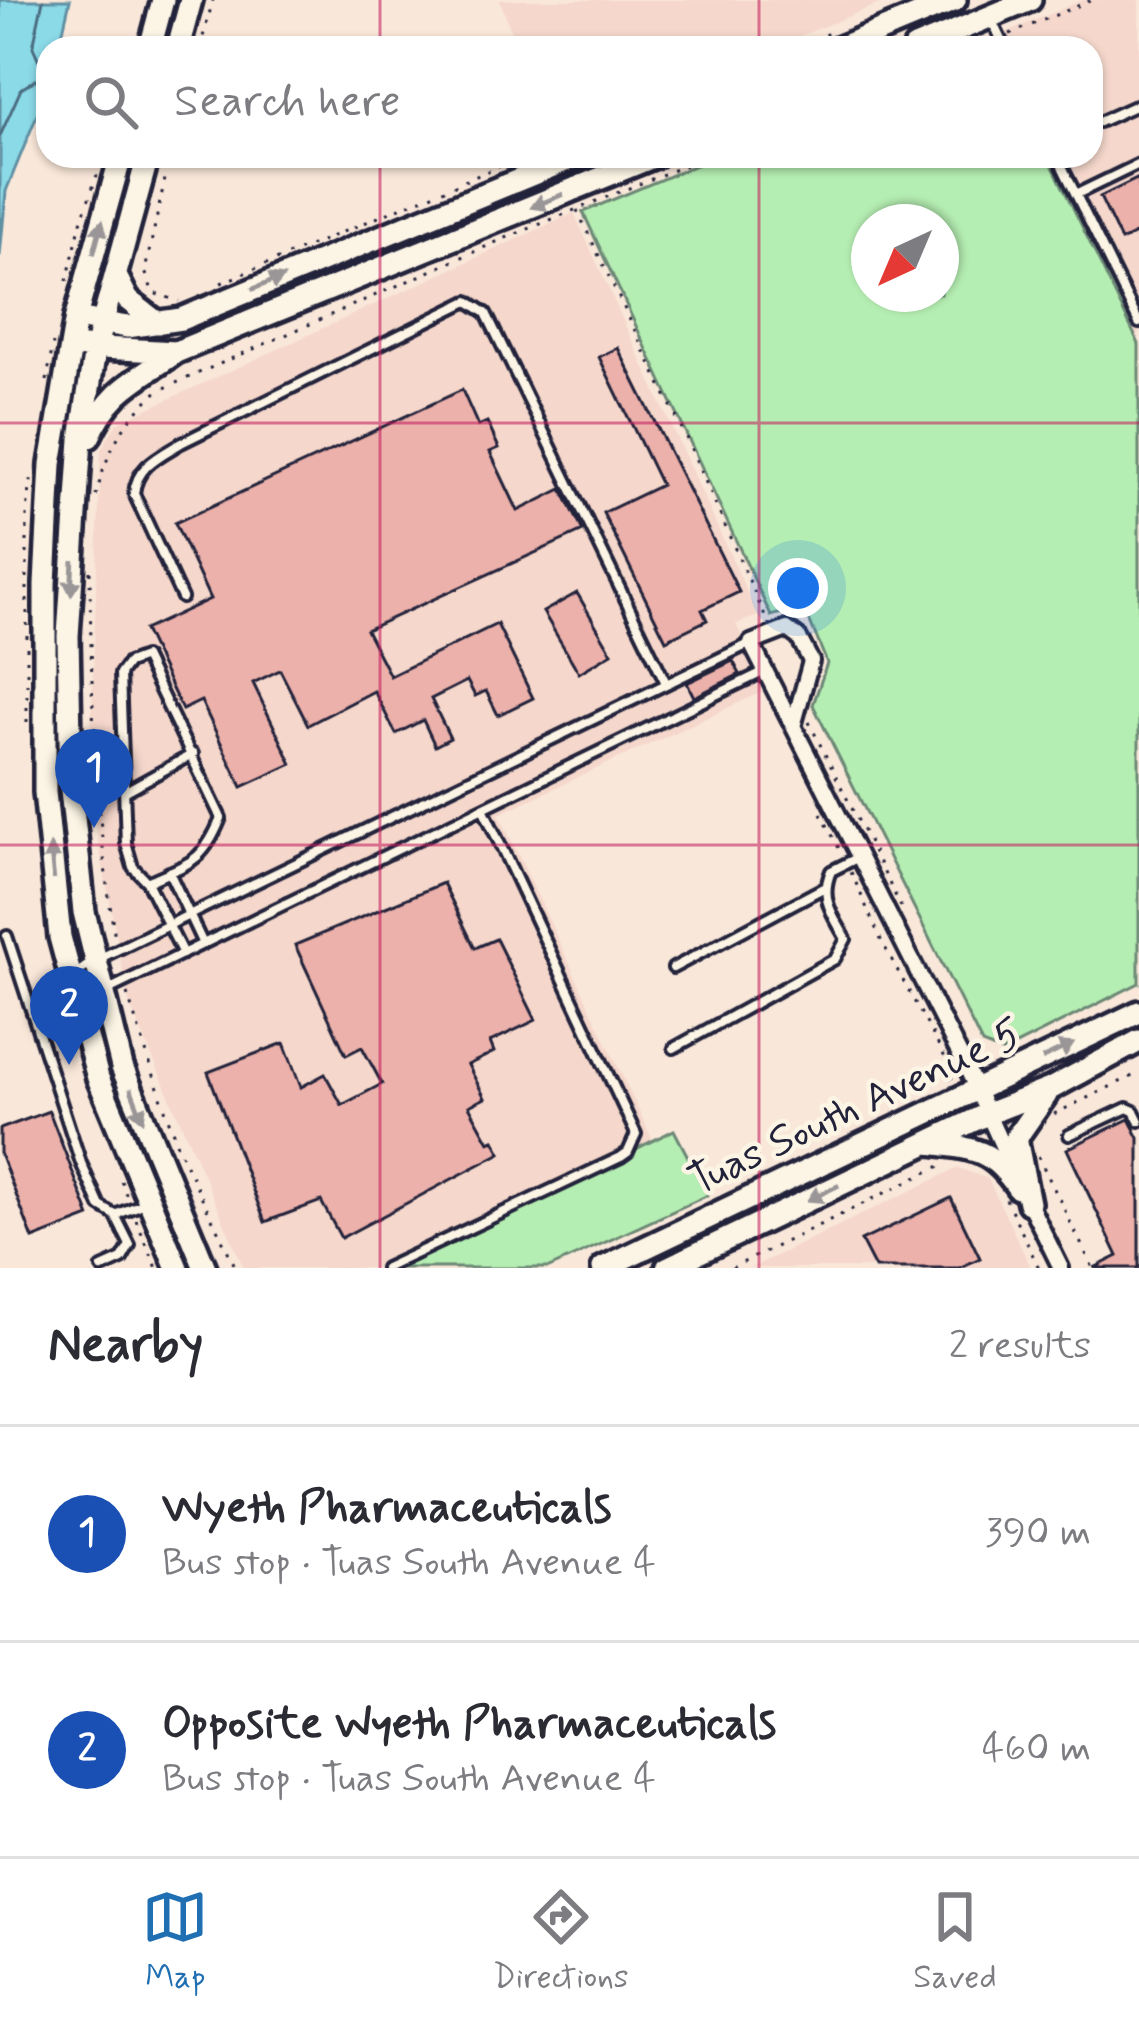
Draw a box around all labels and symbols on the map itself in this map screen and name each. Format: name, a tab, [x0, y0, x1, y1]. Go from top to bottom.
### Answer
one-way arrow	[529, 192, 565, 211]
north arrow	[851, 204, 959, 312]
one-way arrow	[90, 218, 109, 255]
one-way arrow	[250, 273, 286, 292]
your location	[768, 558, 828, 618]
one-way arrow	[62, 560, 81, 598]
pin: 1	[55, 729, 133, 828]
one-way arrow	[42, 843, 61, 881]
pin: 2	[30, 966, 108, 1065]
street label: Tuas South Avenue 5	[680, 1007, 1031, 1209]
one-way arrow	[1041, 1041, 1076, 1061]
one-way arrow	[128, 1087, 147, 1123]
one-way arrow	[805, 1183, 840, 1203]

